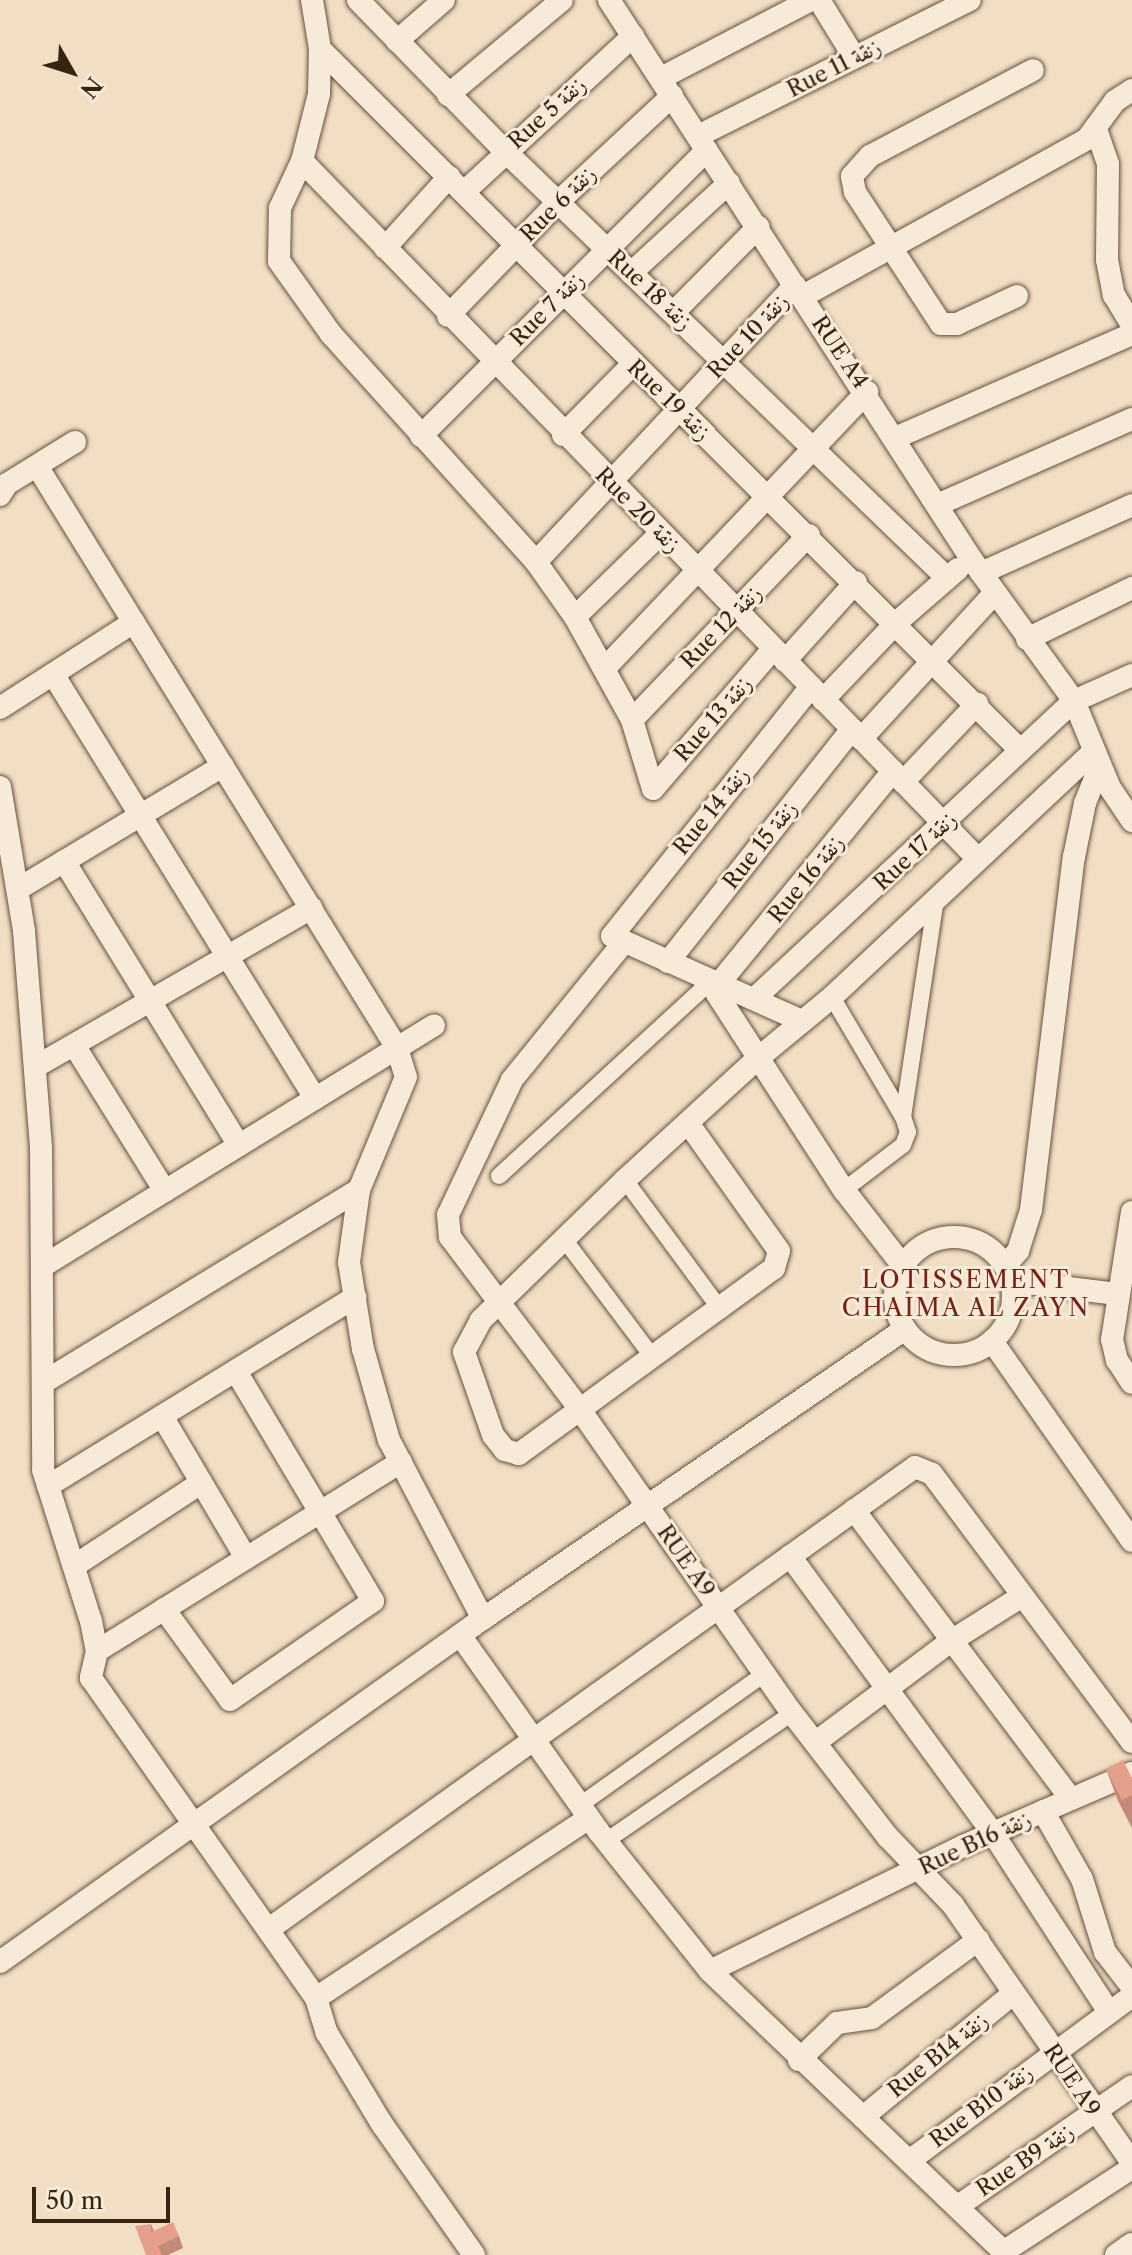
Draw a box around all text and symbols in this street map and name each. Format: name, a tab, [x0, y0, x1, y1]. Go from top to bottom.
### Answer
north arrow	[32, 32, 112, 112]
street label: Rue 11 زنقة	[783, 33, 885, 103]
text: N	[75, 71, 108, 103]
street label: Rue 5 زنقة	[503, 71, 591, 155]
street label: Rue 6 زنقة	[515, 161, 601, 247]
street label: Rue 18 زنقة	[602, 244, 698, 336]
street label: Rue 7 زنقة	[504, 266, 590, 352]
street label: Rue 10 زنقة	[702, 288, 794, 384]
street label: RUE A4	[806, 310, 874, 394]
street label: Rue 19 زنقة	[622, 354, 716, 446]
street label: Rue 20 زنقة	[590, 462, 686, 558]
street label: Rue 12 زنقة	[675, 580, 767, 674]
street label: Rue 13 زنقة	[669, 671, 757, 767]
street label: Rue 14 زنقة	[668, 762, 754, 860]
street label: Rue 15 زنقة	[717, 796, 803, 894]
street label: Rue 17 زنقة	[868, 806, 962, 896]
street label: Rue 16 زنقة	[763, 830, 849, 928]
district label: LOTISSEMENT CHAIMA AL ZAYN	[840, 1266, 1092, 1322]
street label: RUE A9	[651, 1520, 721, 1602]
street label: Rue B16 زنقة	[915, 1806, 1035, 1880]
street label: Rue B14 زنقة	[883, 2007, 993, 2103]
street label: RUE A9	[1038, 2038, 1106, 2122]
street label: Rue B10 زنقة	[924, 2059, 1038, 2153]
street label: Rue B9 زنقة	[971, 2118, 1079, 2202]
scale bar	[36, 2171, 174, 2221]
text: 50 m	[46, 2186, 103, 2215]

